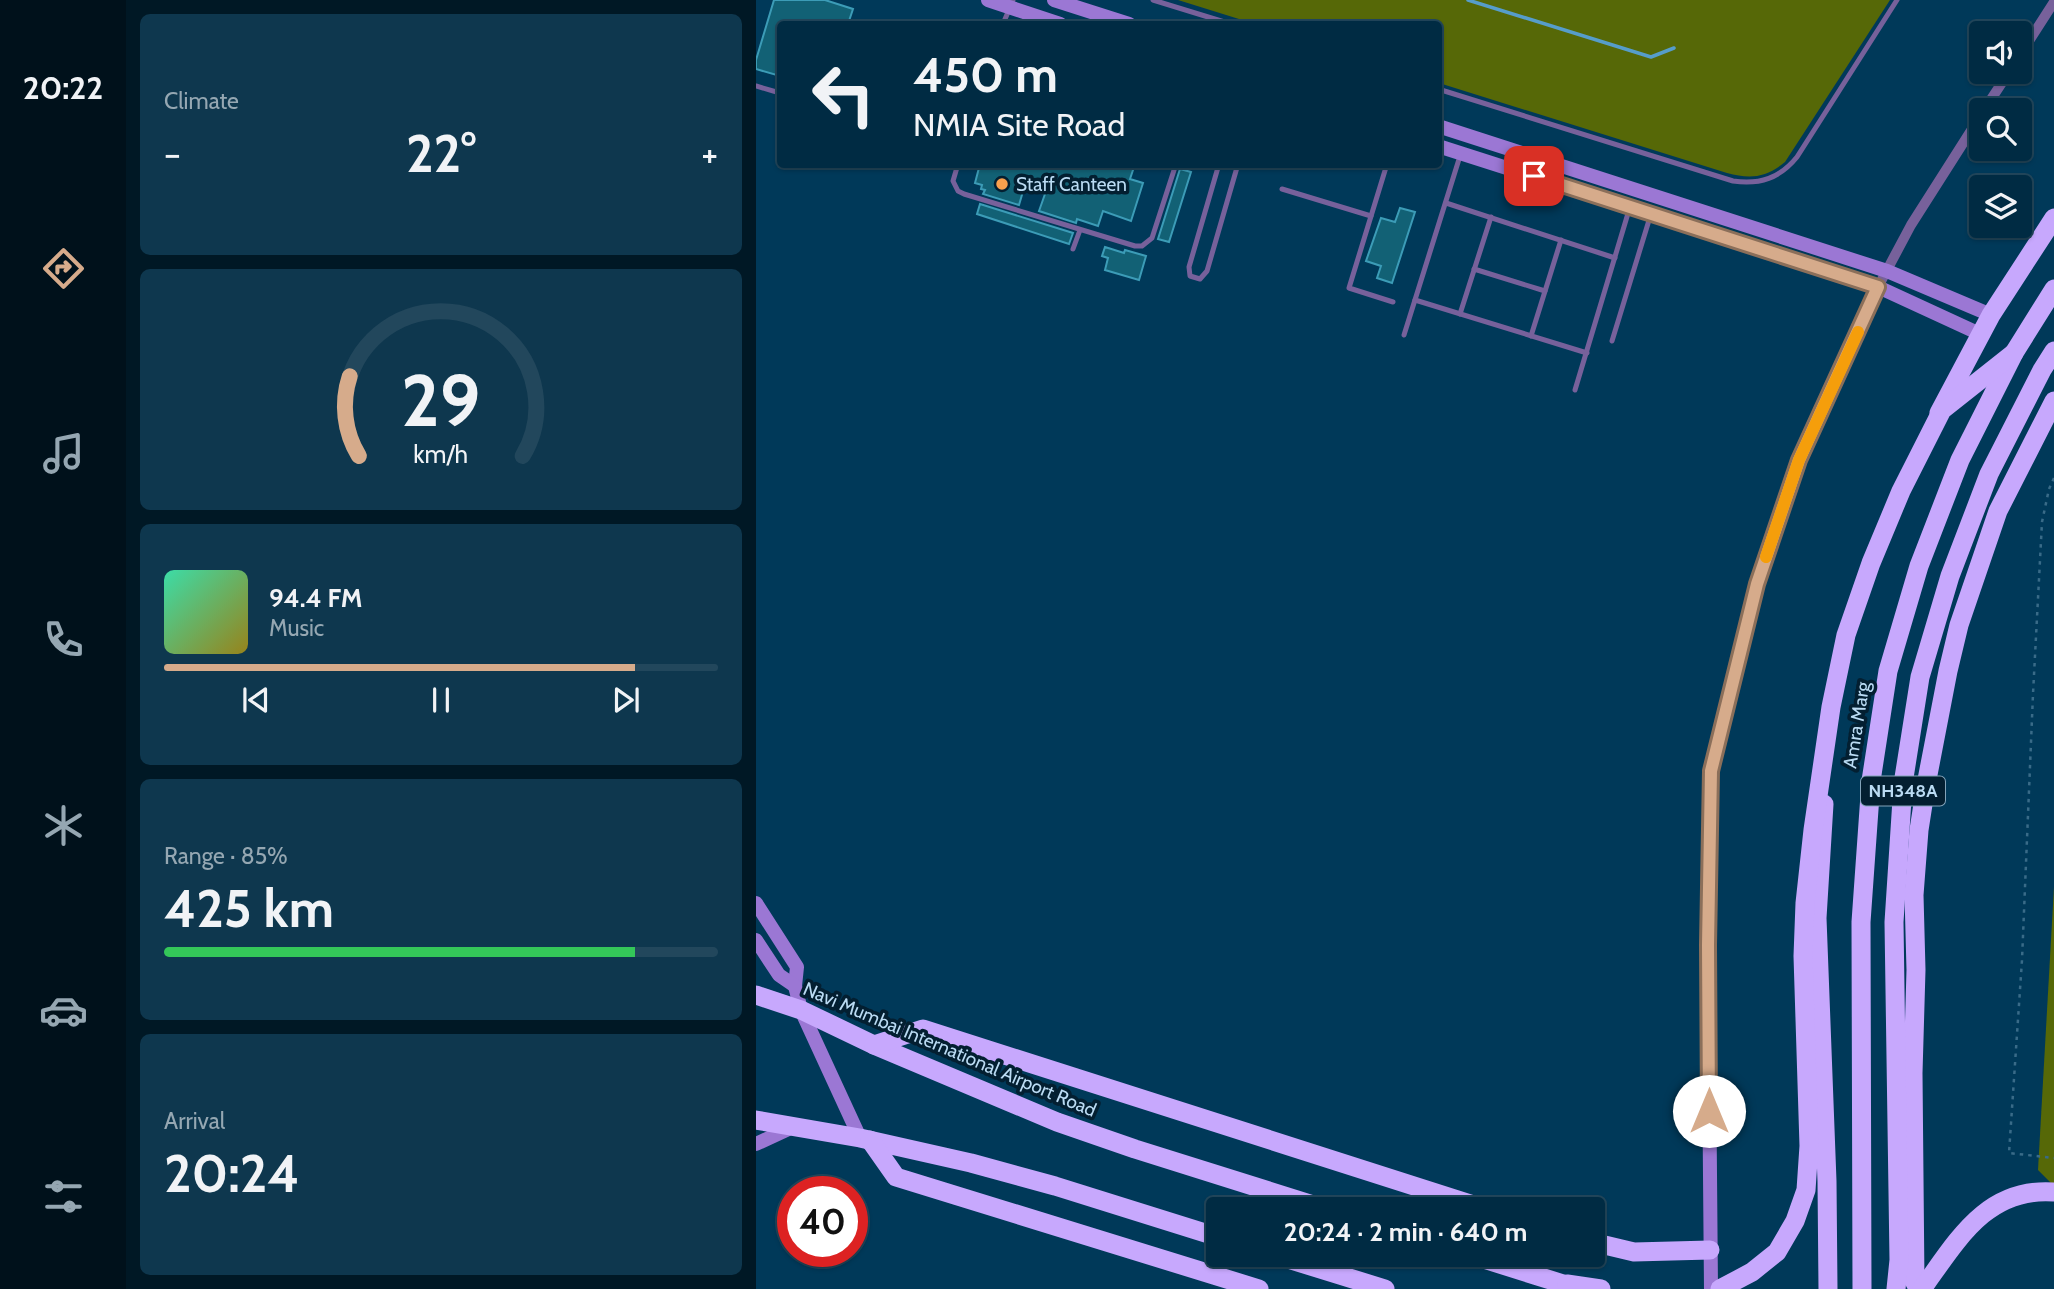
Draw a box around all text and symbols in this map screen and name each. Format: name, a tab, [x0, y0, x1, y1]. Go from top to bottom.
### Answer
map controls	[1969, 21, 2032, 238]
button: sound	[1969, 21, 2032, 84]
text: 450 m	[913, 45, 1058, 104]
icon: left	[798, 49, 889, 140]
text: 20:22	[23, 68, 103, 107]
text: Climate	[164, 87, 239, 115]
button: search	[1969, 98, 2032, 161]
text: NMIA Site Road	[913, 105, 1125, 144]
text: 22°	[406, 122, 476, 185]
text: −	[164, 130, 181, 177]
text: +	[701, 130, 718, 177]
pin	[1504, 146, 1564, 206]
icon: arrive	[1515, 157, 1553, 195]
place label: Staff Canteen	[1016, 173, 1127, 196]
button: layers	[1969, 175, 2032, 238]
marker: Staff Canteen	[994, 176, 1010, 192]
icon: directions	[39, 244, 88, 293]
text: 29	[401, 356, 481, 444]
icon: music	[39, 429, 88, 478]
text: km/h	[414, 438, 468, 468]
text: 94.4 FM	[269, 582, 362, 614]
text: Music	[269, 614, 324, 642]
icon: phone	[39, 615, 88, 664]
street label: Amra Marg	[1838, 680, 1875, 770]
icon: previous	[237, 681, 275, 719]
icon: pause	[422, 681, 460, 719]
icon: next	[607, 681, 645, 719]
road number: NH348A	[1861, 776, 1945, 806]
icon: climate	[39, 801, 88, 850]
text: Range · 85%	[164, 842, 288, 870]
text: 425 km	[164, 877, 334, 940]
street label: Navi Mumbai International Airport Road	[800, 977, 1100, 1122]
icon: car	[39, 986, 88, 1035]
position arrow	[1672, 1074, 1746, 1148]
text: Arrival	[164, 1107, 225, 1135]
text: 20:24	[164, 1142, 300, 1205]
icon: filters	[39, 1172, 88, 1221]
speed limit sign: 40	[777, 1176, 868, 1267]
text: 20:24 · 2 min · 640 m	[1284, 1216, 1527, 1248]

